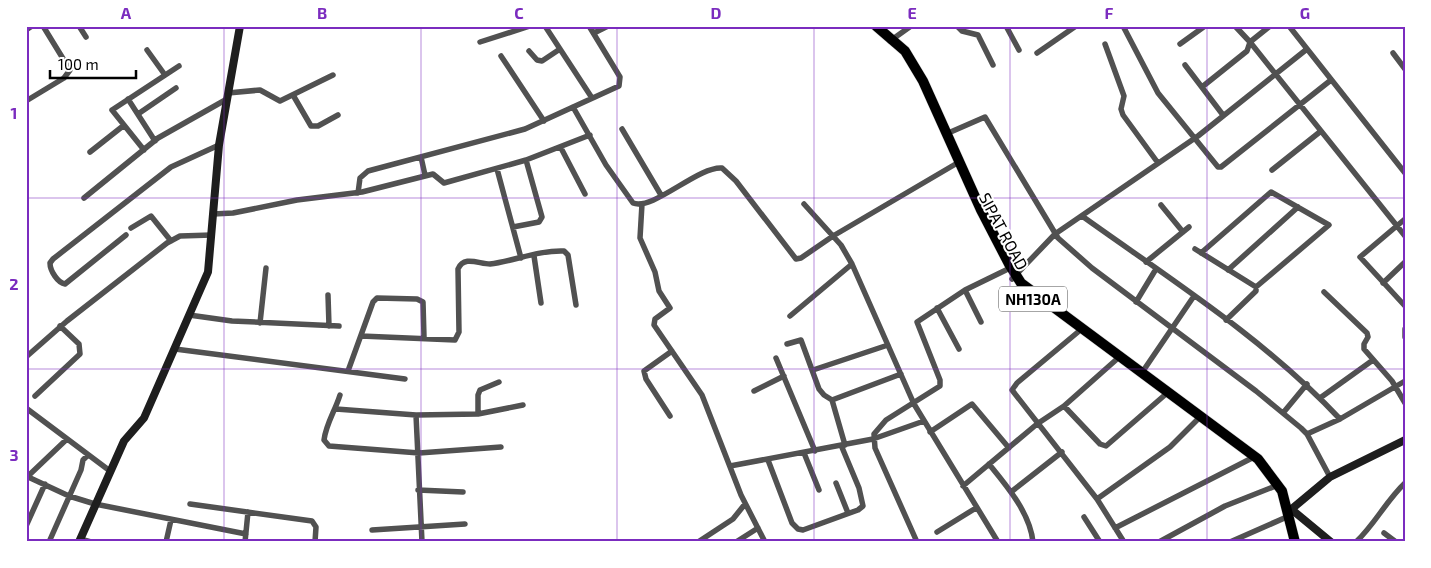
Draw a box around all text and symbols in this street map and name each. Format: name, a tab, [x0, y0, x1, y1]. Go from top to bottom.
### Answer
text: A	[121, 3, 132, 22]
text: B	[317, 3, 327, 22]
text: C	[514, 3, 524, 22]
text: D	[711, 3, 722, 22]
text: E	[907, 3, 917, 22]
text: F	[1105, 3, 1114, 22]
text: G	[1300, 3, 1310, 22]
scale bar	[50, 48, 136, 80]
text: 100 m	[58, 55, 99, 73]
text: 1	[11, 103, 17, 122]
street label: SIPAT ROAD	[976, 189, 1032, 273]
text: 2	[9, 274, 19, 293]
road number: NH130A	[999, 286, 1067, 312]
text: 3	[9, 445, 19, 464]

